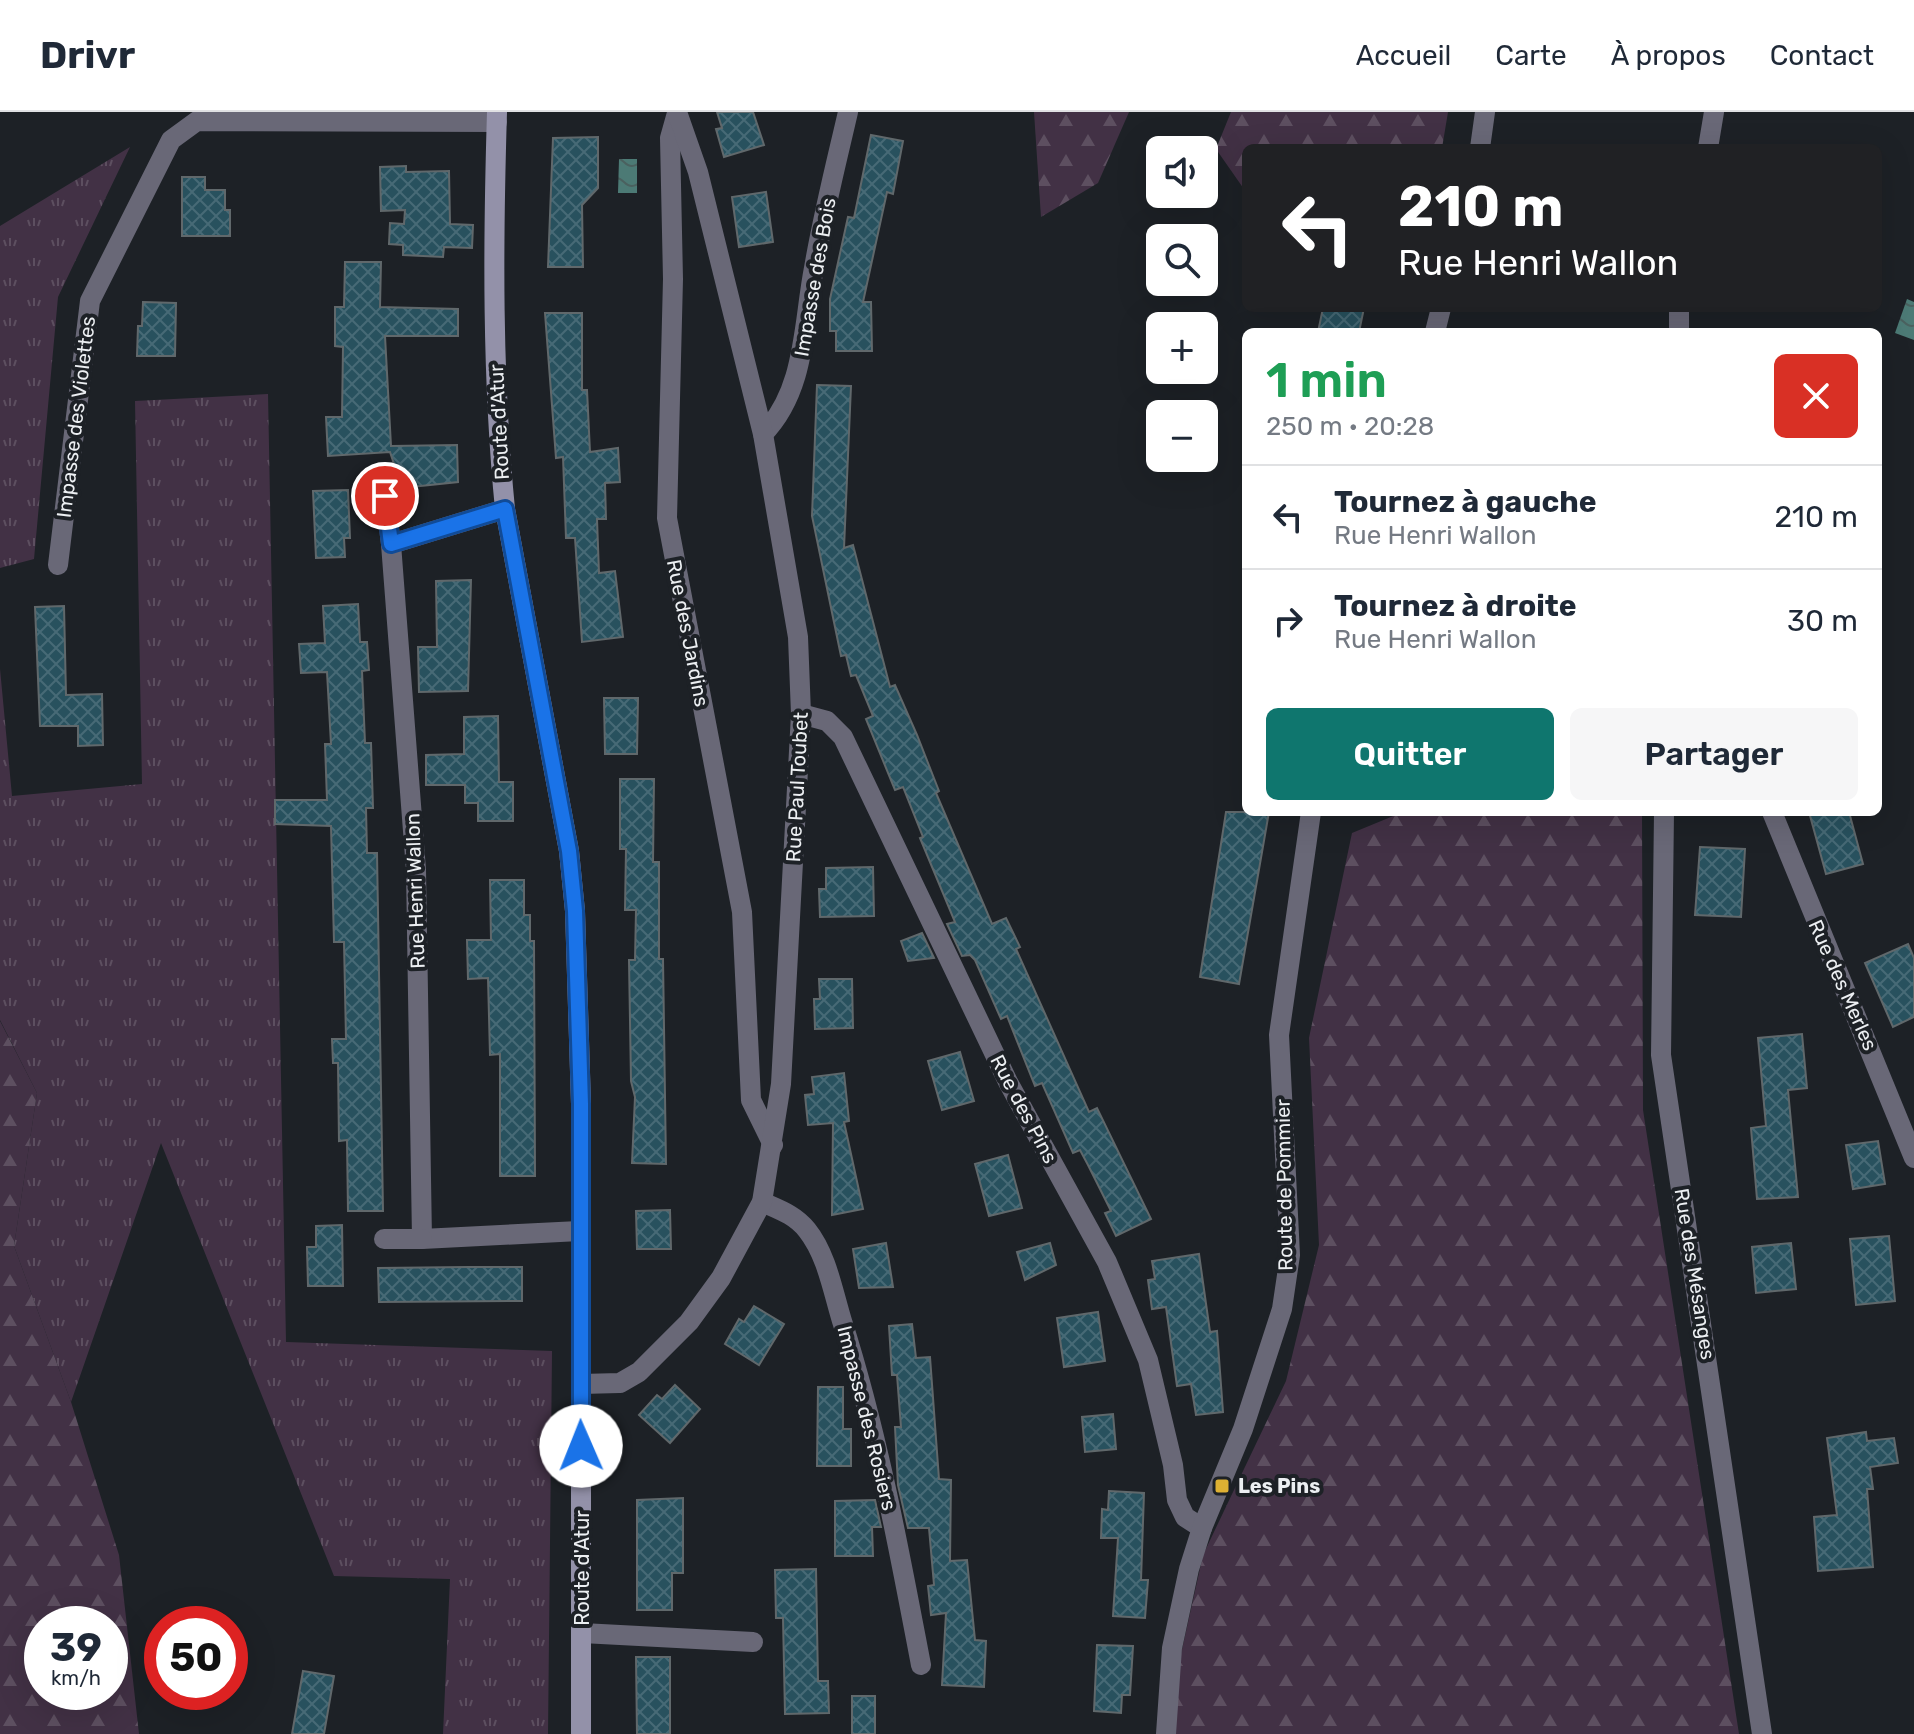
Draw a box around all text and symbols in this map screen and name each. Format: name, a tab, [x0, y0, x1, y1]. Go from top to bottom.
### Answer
text: Drivr	[40, 32, 135, 78]
text: Accueil	[1356, 39, 1451, 72]
text: Carte	[1495, 39, 1567, 72]
text: À propos	[1611, 39, 1726, 72]
text: Contact	[1770, 39, 1874, 72]
map controls	[1146, 136, 1218, 472]
button: sound	[1146, 136, 1218, 208]
text: 210 m	[1398, 174, 1564, 240]
icon: left	[1266, 176, 1370, 280]
street label: Impasse des Bois	[789, 196, 841, 358]
button: search	[1146, 224, 1218, 296]
text: Rue Henri Wallon	[1398, 241, 1678, 284]
button: +	[1146, 312, 1218, 384]
street label: Impasse des Violettes	[52, 315, 100, 519]
text: 1 min	[1266, 352, 1387, 409]
button: close	[1774, 354, 1858, 438]
street label: Route d'Atur	[484, 363, 514, 480]
button: −	[1146, 400, 1218, 472]
text: 250 m · 20:28	[1266, 411, 1434, 442]
pin	[351, 462, 419, 530]
icon: arrive	[363, 474, 407, 518]
text: Tournez à gauche	[1334, 484, 1597, 520]
icon: left	[1266, 495, 1310, 539]
text: 210 m	[1774, 499, 1858, 535]
text: Rue Henri Wallon	[1334, 520, 1537, 551]
street label: Rue des Jardins	[662, 557, 714, 709]
text: Tournez à droite	[1334, 588, 1577, 624]
icon: right	[1266, 599, 1310, 643]
text: 30 m	[1787, 603, 1858, 639]
text: Rue Henri Wallon	[1334, 624, 1537, 655]
button: Quitter	[1266, 708, 1554, 800]
button: Partager	[1570, 708, 1858, 800]
street label: Rue Paul Toubet	[781, 711, 813, 863]
street label: Rue Henri Wallon	[400, 813, 430, 969]
street label: Rue des Merles	[1803, 916, 1883, 1054]
street label: Rue des Pins	[985, 1051, 1063, 1167]
street label: Route de Pommier	[1270, 1099, 1297, 1271]
street label: Rue des Mésanges	[1670, 1187, 1720, 1361]
street label: Impasse des Rosiers	[832, 1323, 902, 1513]
position arrow	[539, 1404, 623, 1488]
place label: Les Pins	[1238, 1474, 1320, 1498]
marker: Les Pins	[1213, 1477, 1231, 1495]
street label: Route d'Atur	[570, 1510, 594, 1626]
speed limit sign: 50	[144, 1606, 248, 1710]
text: 39	[50, 1624, 102, 1671]
text: km/h	[51, 1666, 101, 1690]

